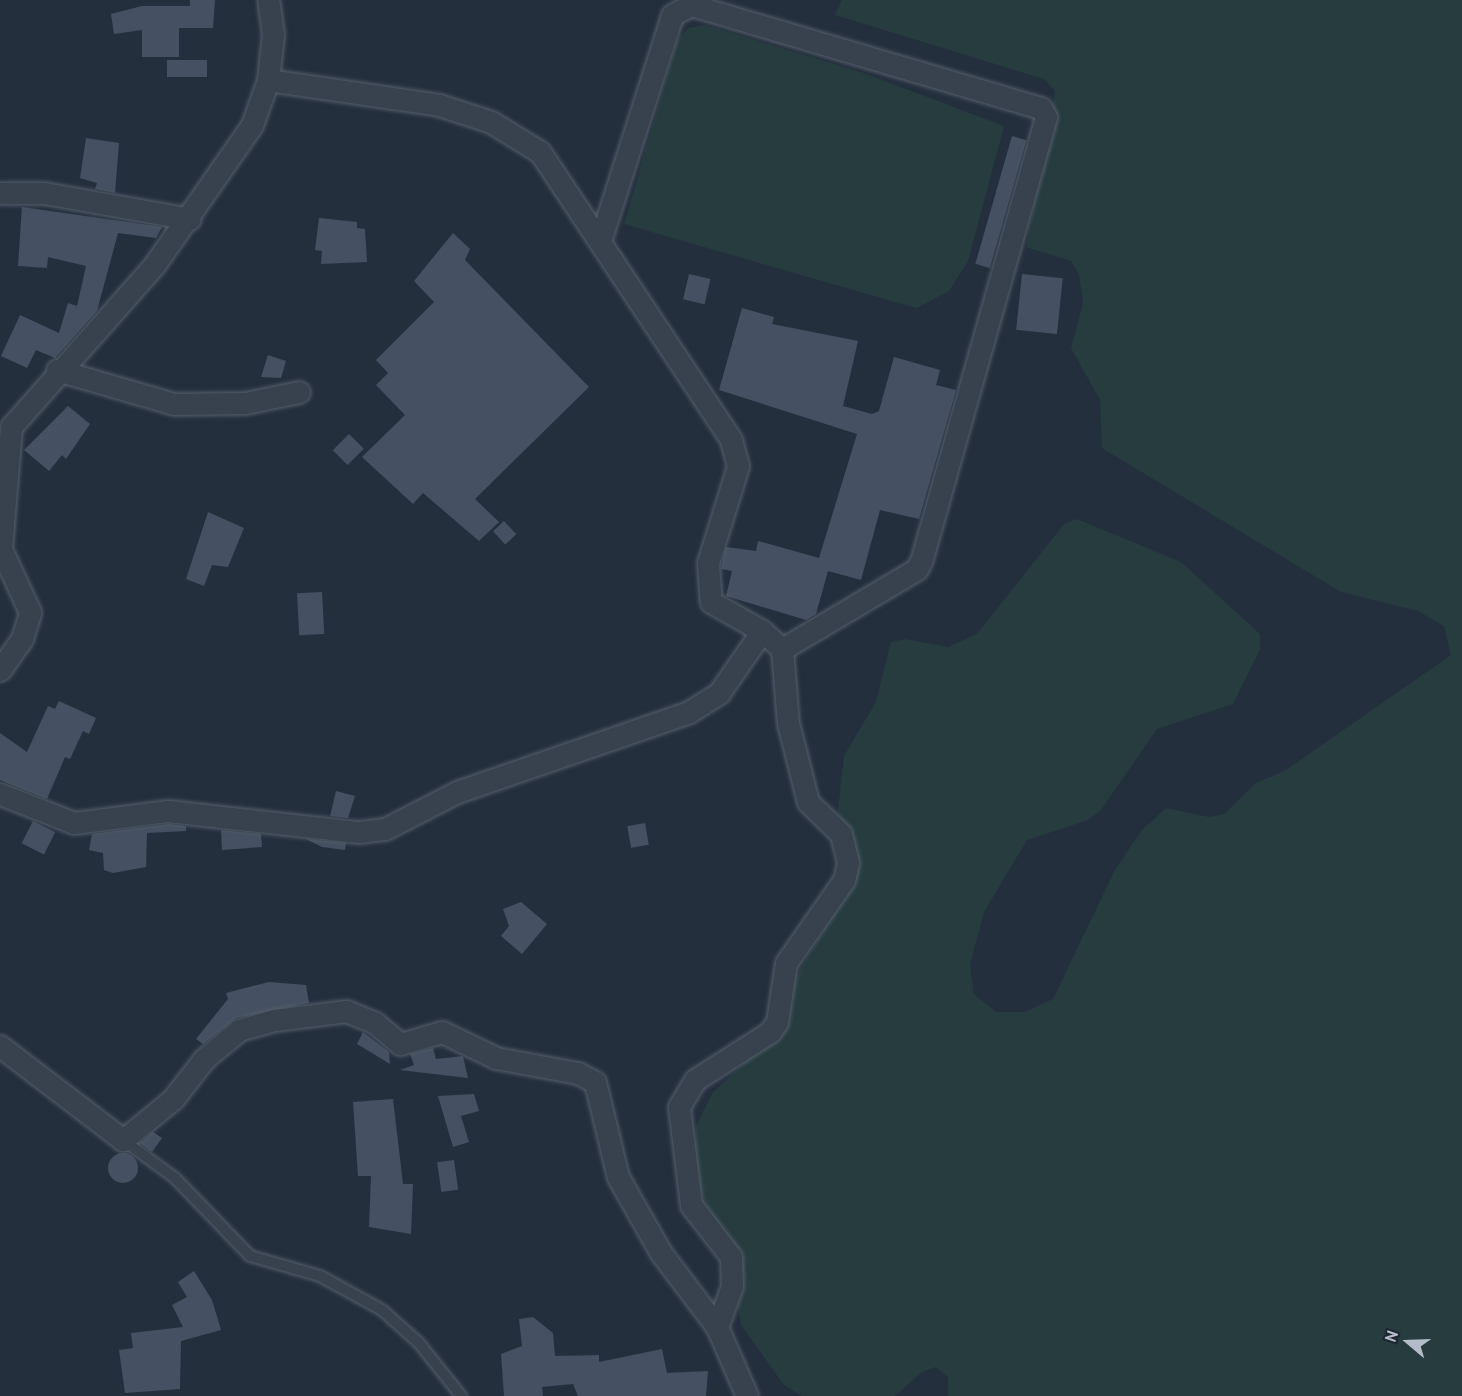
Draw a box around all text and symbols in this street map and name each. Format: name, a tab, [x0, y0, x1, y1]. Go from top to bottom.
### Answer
north arrow	[1378, 1312, 1438, 1372]
text: N	[1380, 1328, 1402, 1344]

